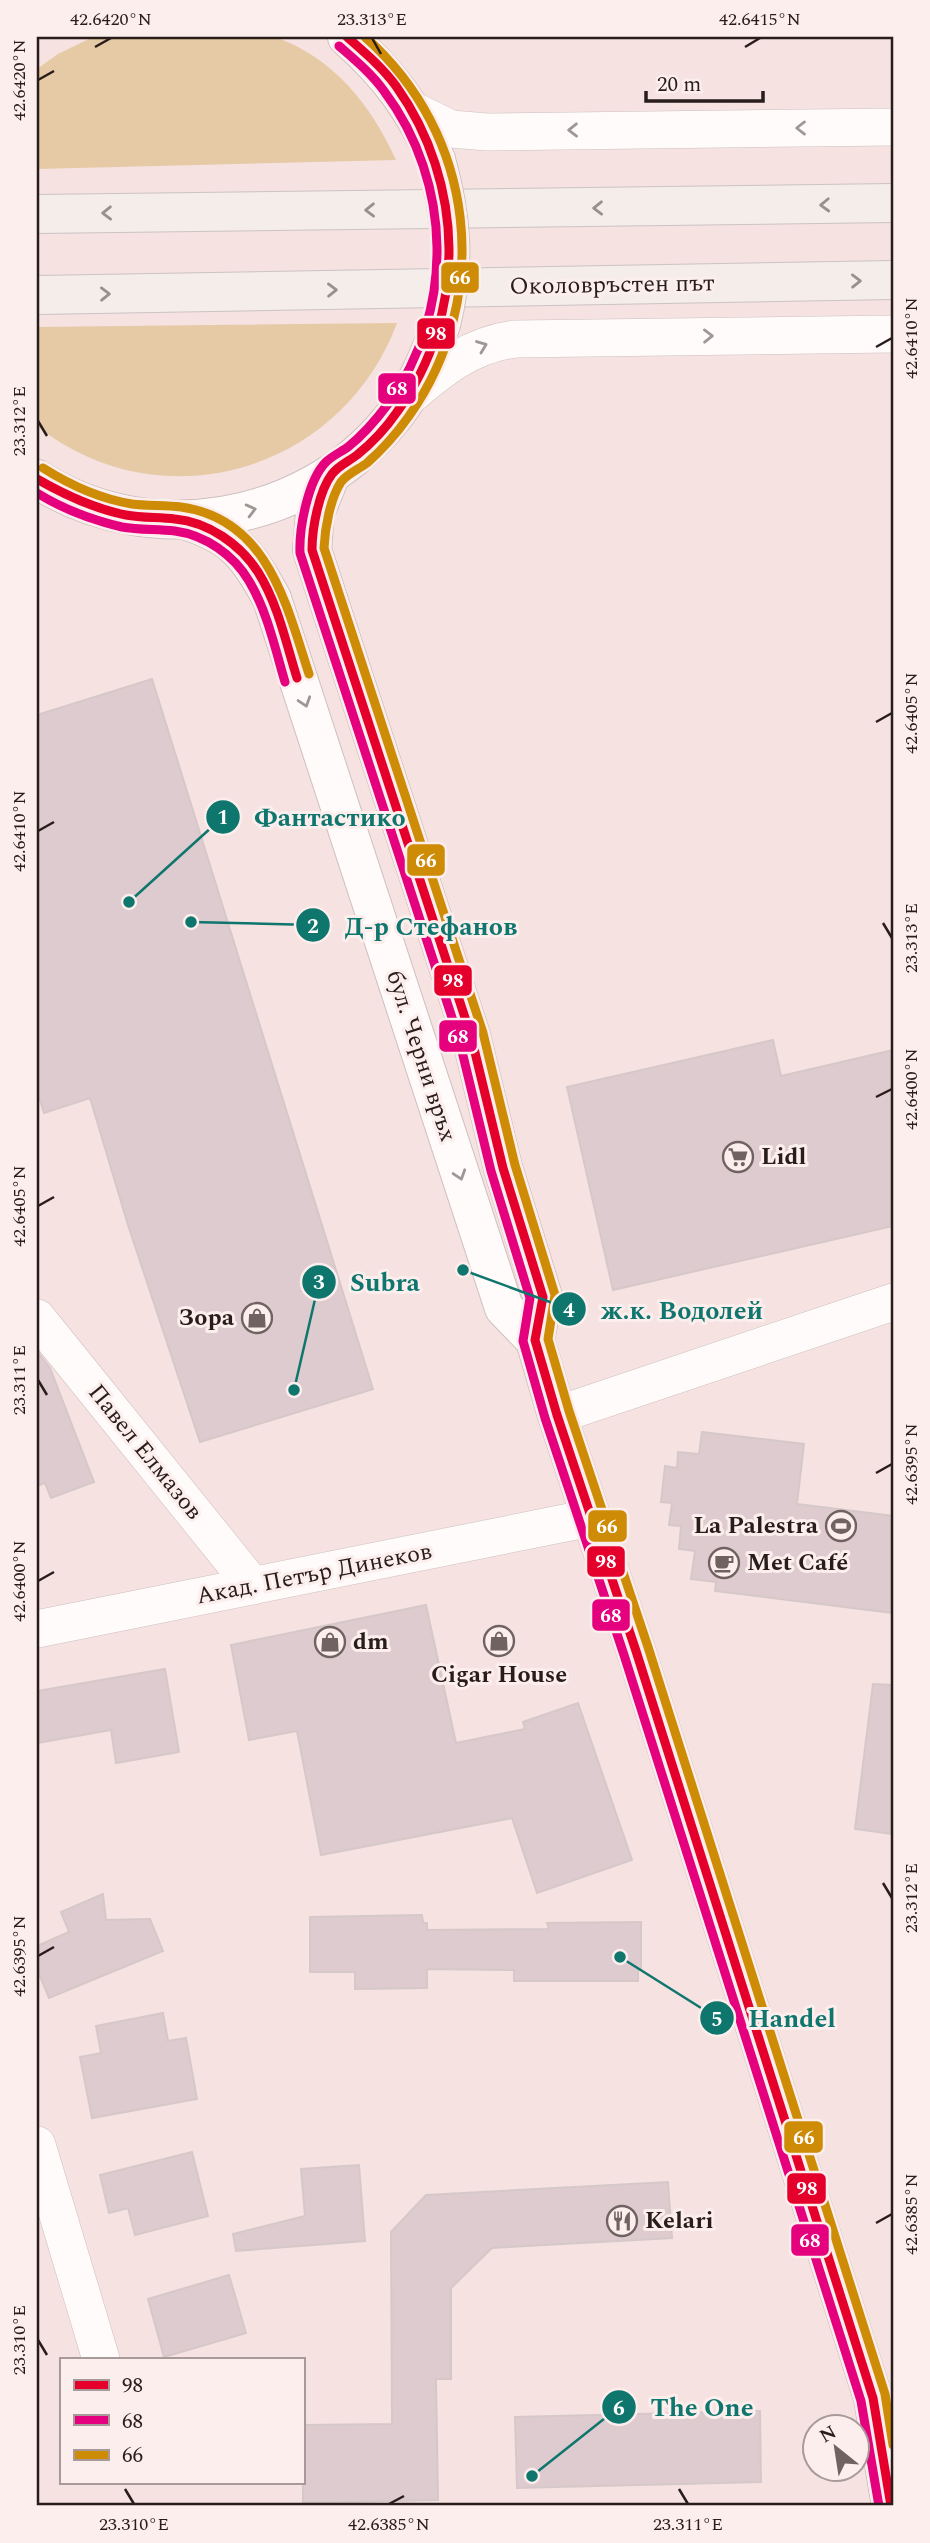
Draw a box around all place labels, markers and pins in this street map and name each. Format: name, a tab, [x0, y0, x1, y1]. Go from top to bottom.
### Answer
callout: Фантастико	[206, 793, 420, 840]
callout: Д-р Стефанов	[295, 902, 531, 949]
place label: Lidl	[761, 1139, 807, 1175]
supermarket icon: Lidl	[721, 1140, 755, 1174]
callout: Subra	[301, 1258, 434, 1305]
callout: ж.к. Водолей	[552, 1286, 777, 1333]
place label: Зора	[178, 1300, 235, 1336]
shop icon: Зора	[240, 1301, 274, 1335]
place label: La Palestra	[694, 1508, 819, 1544]
sports icon: La Palestra	[824, 1509, 858, 1543]
place label: Met Café	[747, 1545, 848, 1581]
cafe icon: Met Café	[707, 1546, 741, 1580]
place label: dm	[353, 1624, 389, 1660]
shop icon: Cigar House	[482, 1624, 516, 1658]
shop icon: dm	[313, 1625, 347, 1659]
place label: Cigar House	[431, 1657, 567, 1693]
callout: Handel	[699, 1995, 850, 2042]
place label: Kelari	[645, 2203, 713, 2239]
restaurant icon: Kelari	[605, 2204, 639, 2238]
callout: The One	[601, 2384, 768, 2431]

